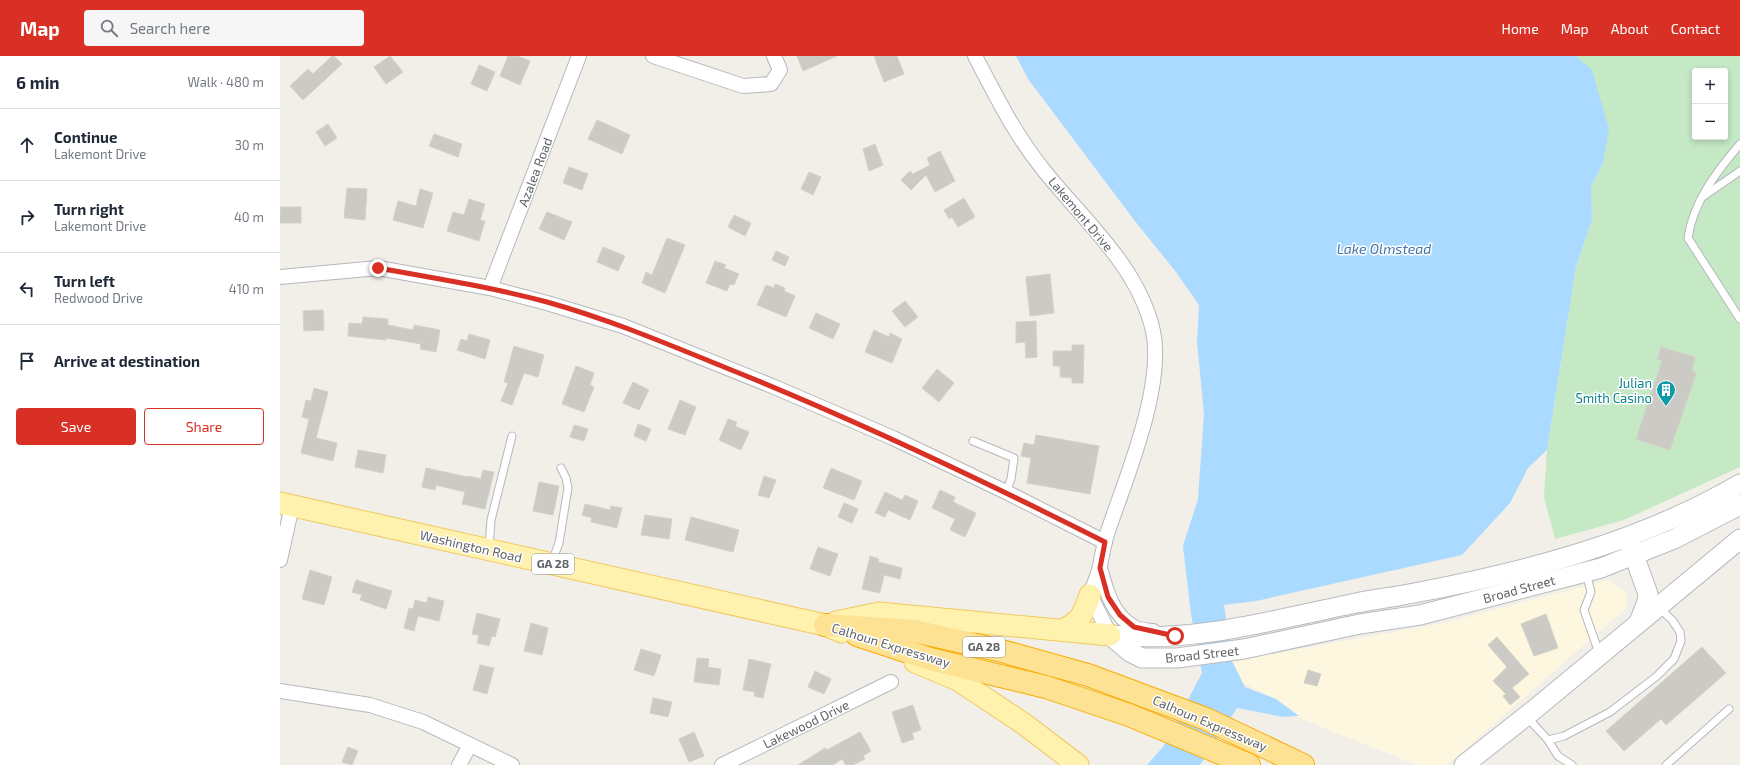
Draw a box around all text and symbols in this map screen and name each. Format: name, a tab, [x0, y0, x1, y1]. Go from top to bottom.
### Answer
search box	[84, 10, 364, 46]
text: Map	[20, 17, 60, 40]
icon: search	[98, 17, 120, 39]
text: Search here	[130, 19, 210, 37]
text: Home	[1502, 20, 1539, 37]
text: Map	[1561, 20, 1589, 37]
text: About	[1611, 20, 1649, 37]
text: Contact	[1671, 20, 1720, 37]
map controls	[1692, 68, 1728, 140]
button: +	[1692, 68, 1728, 104]
text: 6 min	[16, 72, 60, 92]
text: Walk · 480 m	[187, 74, 264, 90]
button: −	[1692, 104, 1728, 140]
text: Continue	[54, 128, 117, 146]
icon: ahead	[16, 134, 38, 156]
street label: Azalea Road	[515, 135, 555, 209]
text: 30 m	[235, 137, 264, 153]
text: Lakemont Drive	[54, 146, 146, 162]
street label: Lakemont Drive	[1045, 174, 1117, 254]
text: Turn right	[54, 200, 124, 218]
icon: right	[16, 206, 38, 228]
text: 40 m	[234, 209, 264, 225]
text: Lakemont Drive	[54, 218, 146, 234]
water label: Lake Olmstead	[1337, 240, 1431, 257]
route end	[369, 259, 387, 277]
text: Turn left	[54, 272, 115, 290]
icon: left	[16, 278, 38, 300]
text: 410 m	[229, 281, 264, 297]
text: Redwood Drive	[54, 290, 143, 306]
icon: arrive	[16, 350, 38, 372]
text: Arrive at destination	[54, 352, 200, 370]
place label: Julian Smith Casino	[1575, 375, 1652, 406]
building icon: Julian Smith Casino	[1655, 379, 1677, 407]
button: Save	[16, 408, 136, 445]
button: Share	[144, 408, 264, 445]
street label: Washington Road	[418, 526, 524, 566]
road number: GA 28	[532, 554, 574, 574]
street label: Broad Street	[1481, 572, 1557, 606]
street label: Calhoun Expressway	[830, 619, 952, 671]
route start	[1166, 627, 1184, 645]
road number: GA 28	[963, 637, 1005, 657]
street label: Broad Street	[1164, 642, 1240, 666]
street label: Calhoun Expressway	[1150, 692, 1270, 754]
street label: Lakewood Drive	[760, 696, 852, 752]

